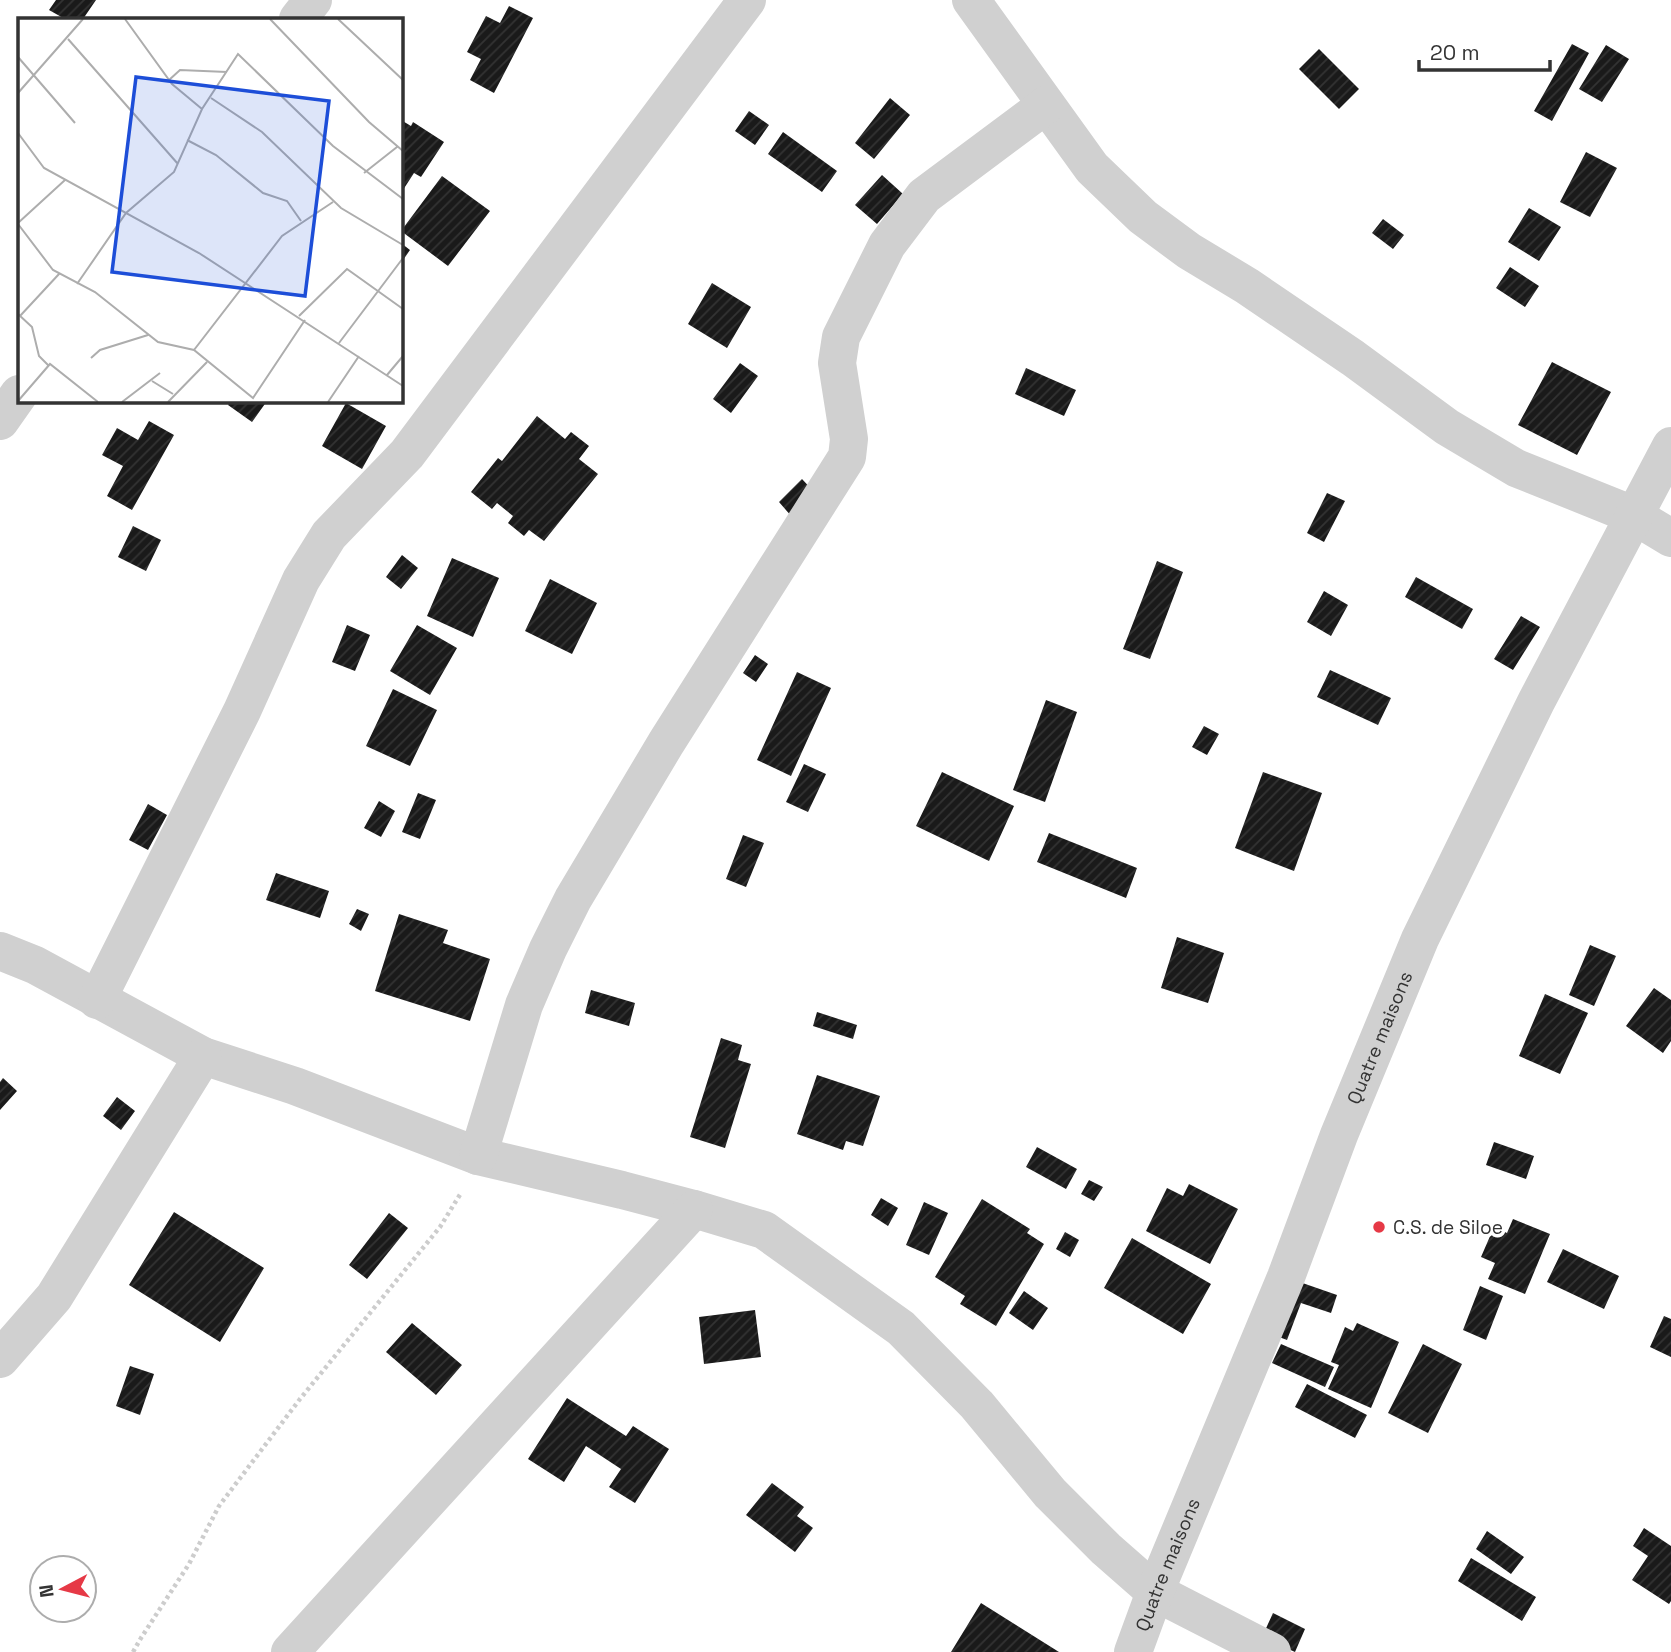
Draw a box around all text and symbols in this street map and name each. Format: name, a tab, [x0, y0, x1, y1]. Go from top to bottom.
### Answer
inset map	[18, 18, 402, 402]
scale bar	[1419, 28, 1550, 72]
text: 20 m	[1430, 39, 1480, 66]
street label: Quatre maisons	[1341, 967, 1418, 1108]
place label: C.S. de Siloe	[1393, 1215, 1503, 1240]
marker: C.S. de Siloe	[1371, 1219, 1387, 1235]
street label: Quatre maisons	[1129, 1494, 1205, 1635]
north arrow	[28, 1554, 98, 1624]
text: N	[33, 1583, 60, 1599]

